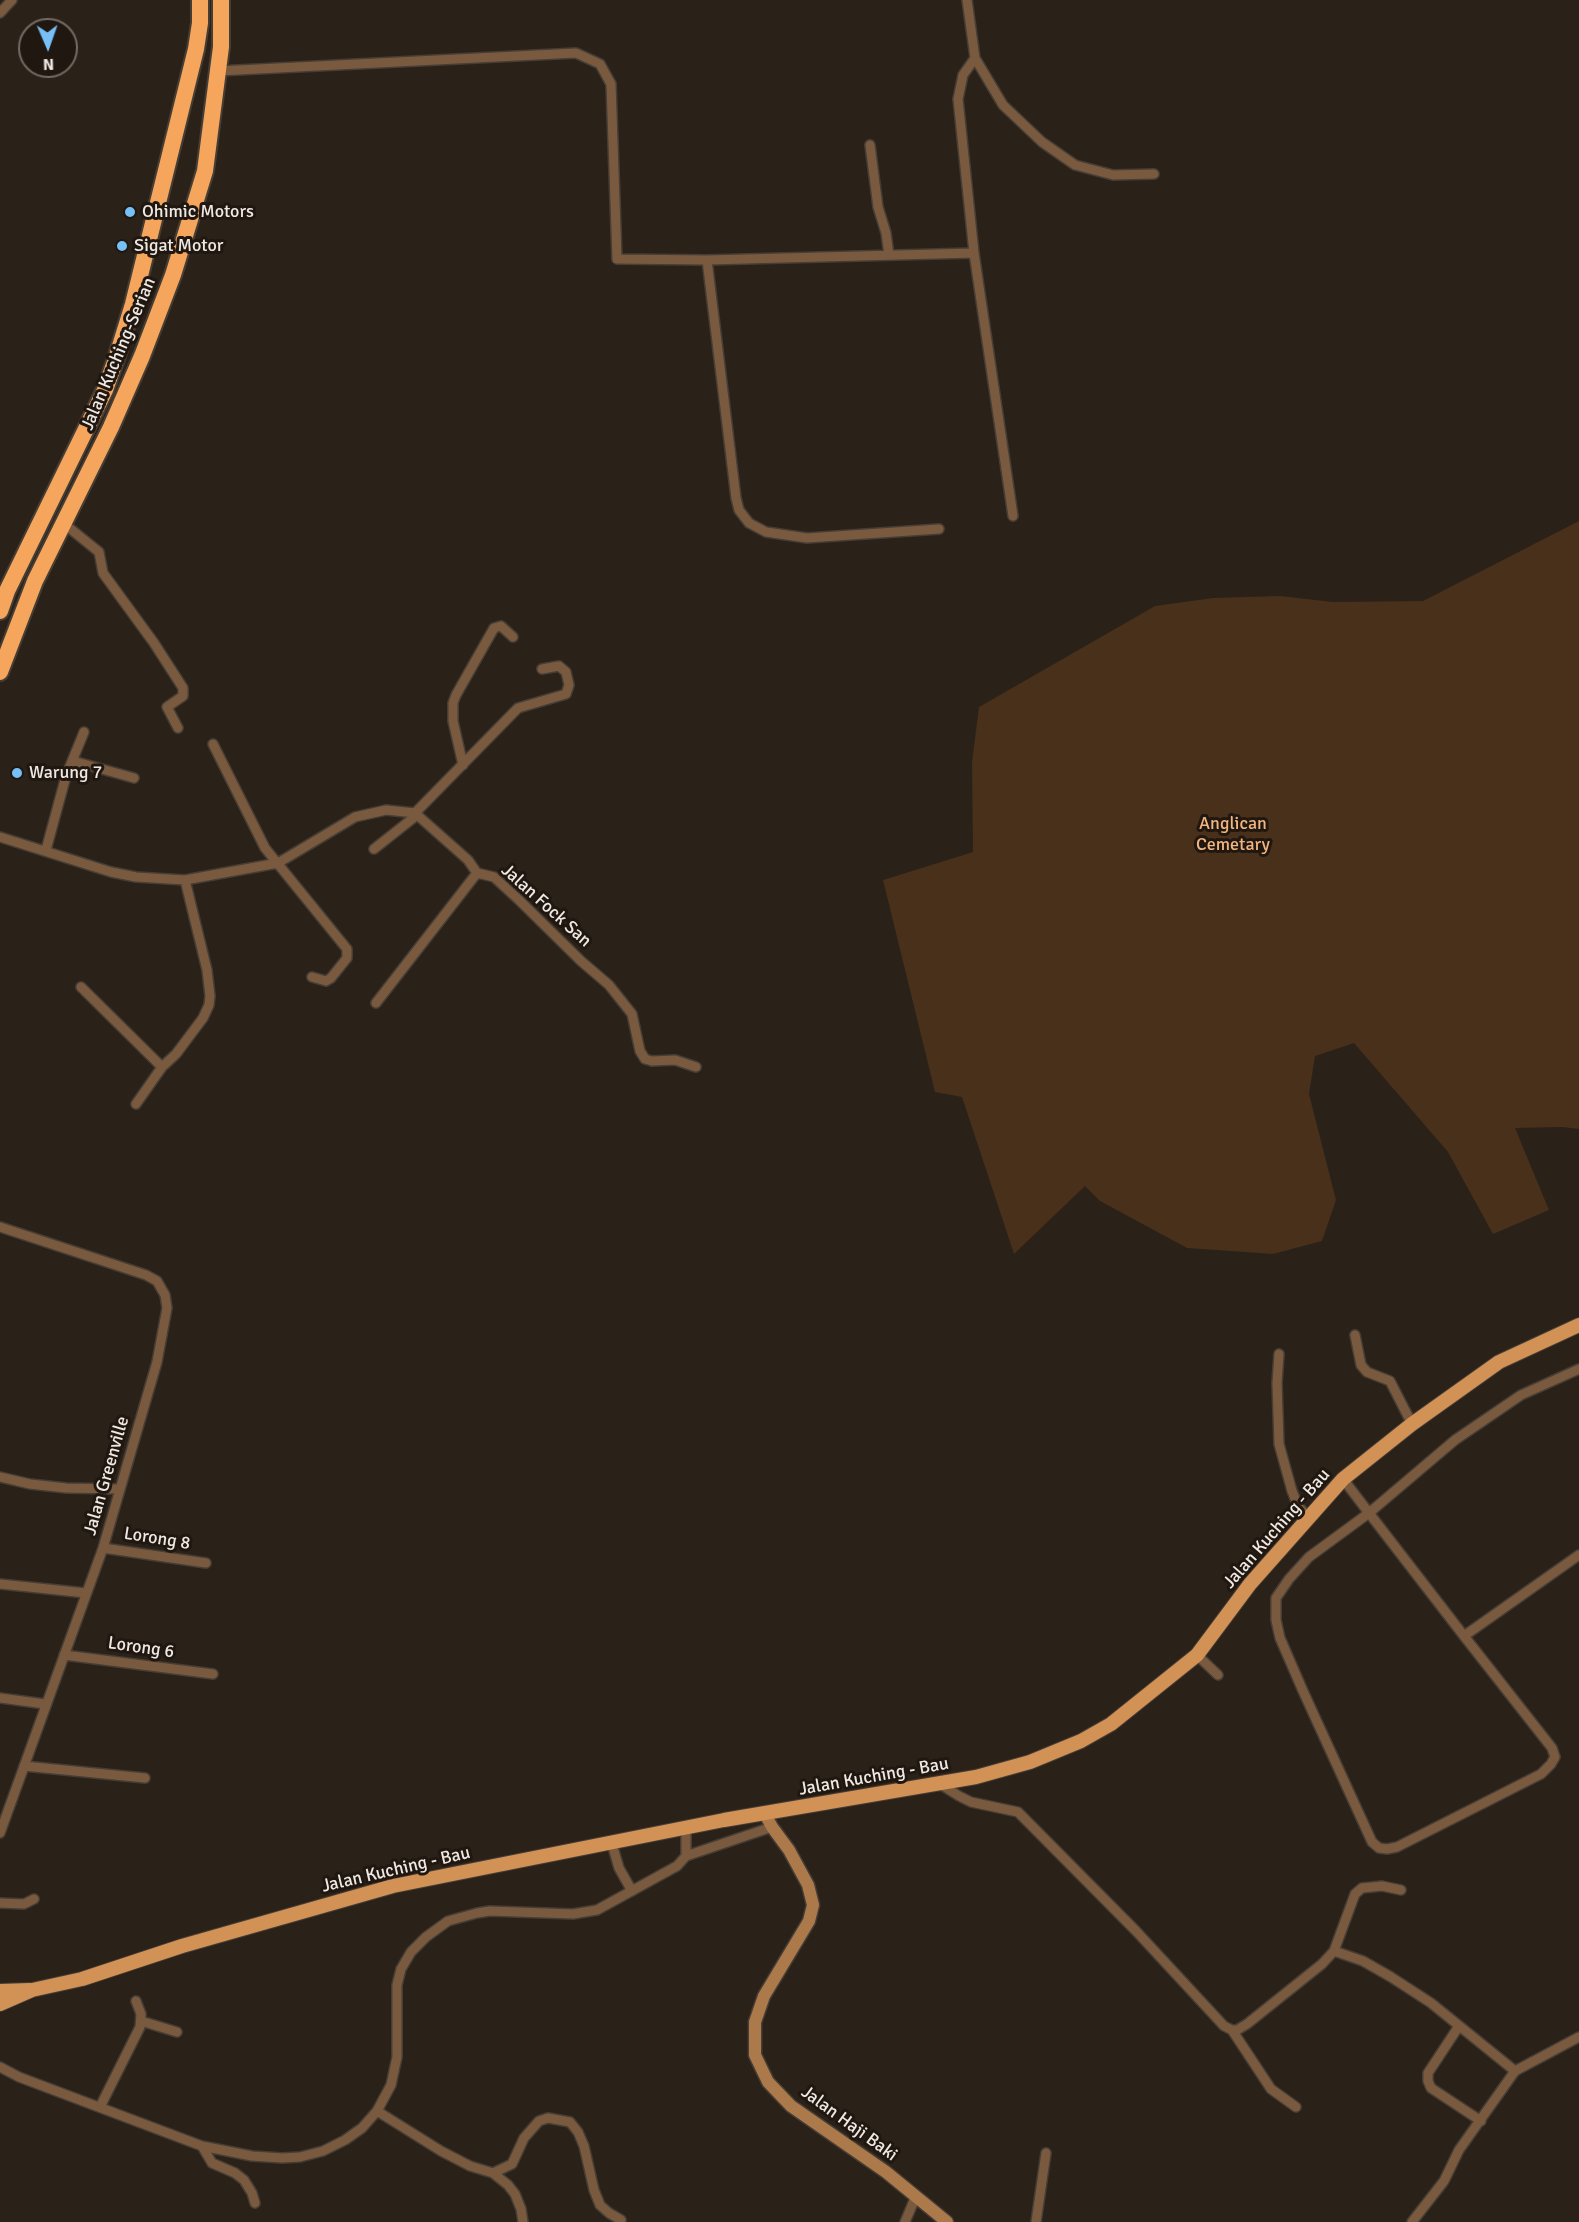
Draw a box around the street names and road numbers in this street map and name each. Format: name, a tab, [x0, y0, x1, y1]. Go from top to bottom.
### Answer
street label: Jalan Kuching-Serian	[77, 274, 161, 434]
street label: Jalan Fock San	[497, 860, 595, 952]
street label: Jalan Greenville	[80, 1414, 134, 1538]
street label: Jalan Kuching - Bau	[1219, 1465, 1335, 1593]
street label: Lorong 8	[122, 1523, 192, 1555]
street label: Lorong 6	[106, 1633, 176, 1663]
street label: Jalan Kuching - Bau	[797, 1753, 951, 1801]
street label: Jalan Kuching - Bau	[320, 1842, 472, 1898]
street label: Jalan Haji Baki	[797, 2082, 901, 2166]

